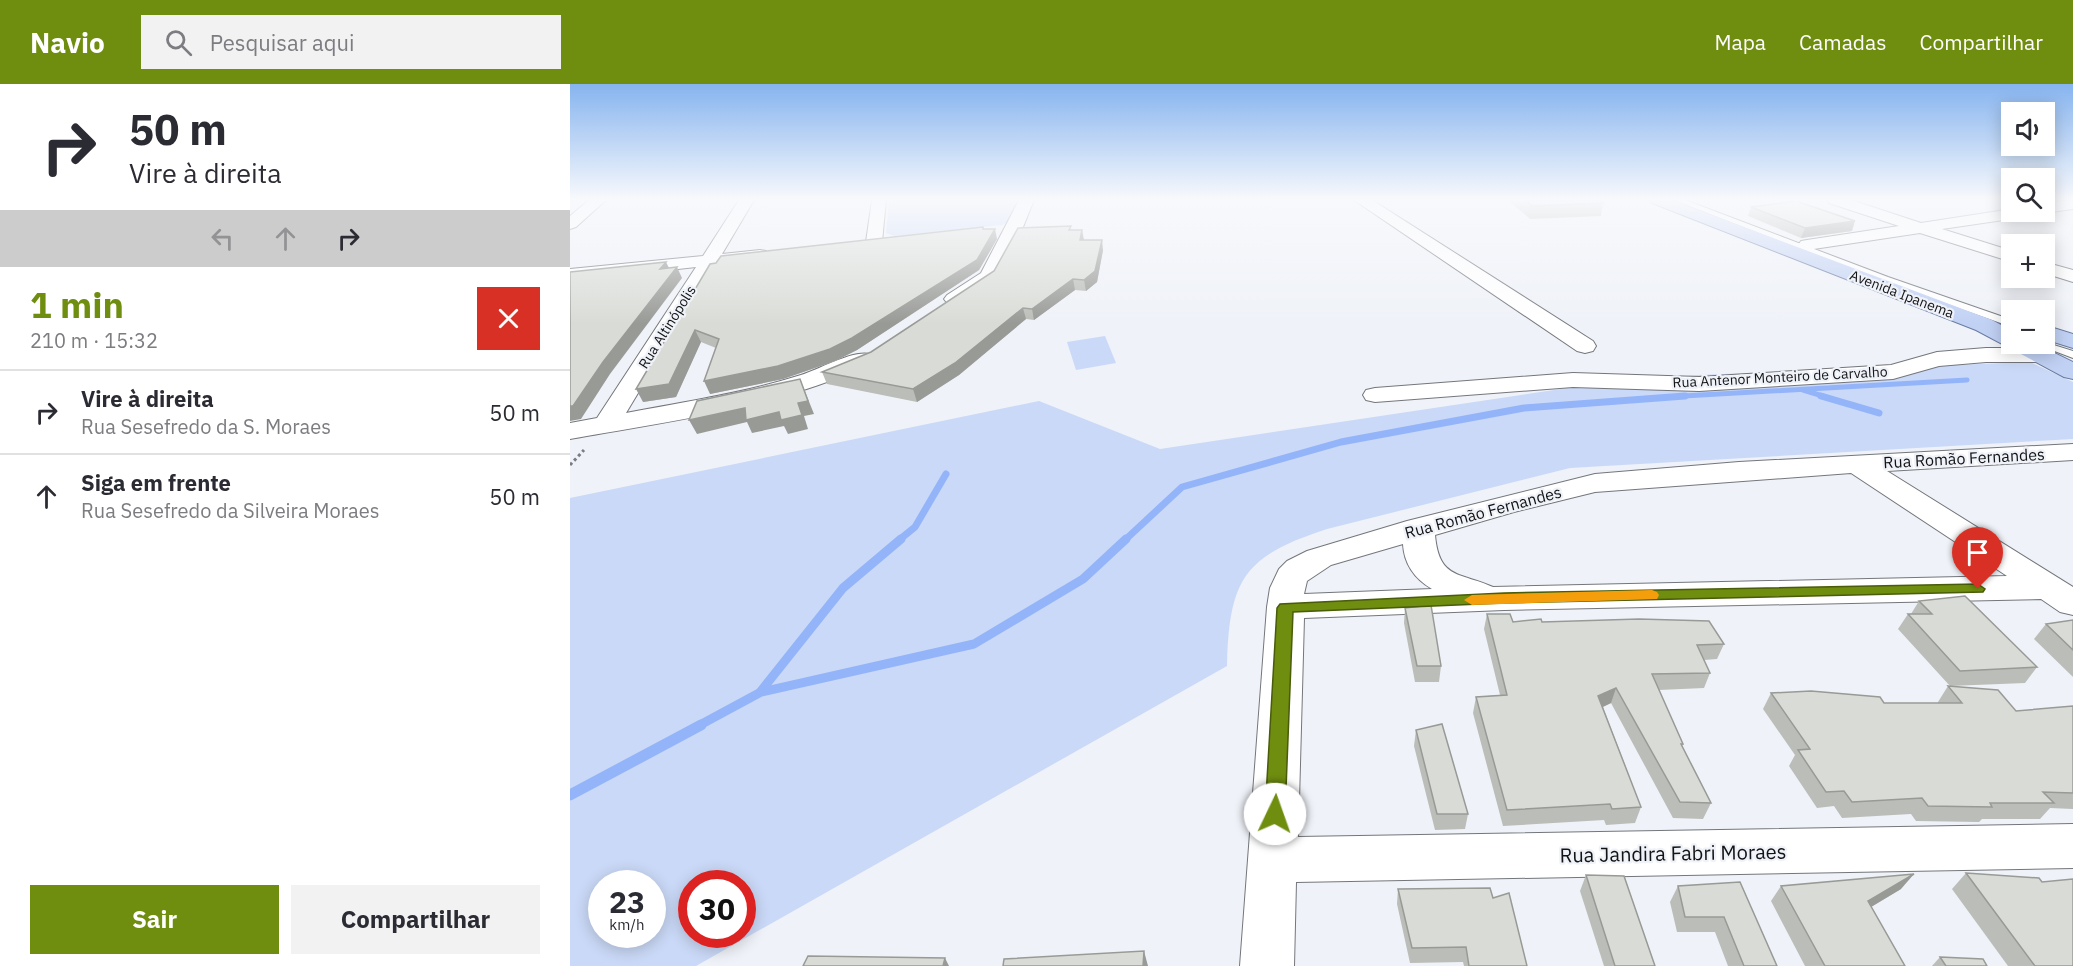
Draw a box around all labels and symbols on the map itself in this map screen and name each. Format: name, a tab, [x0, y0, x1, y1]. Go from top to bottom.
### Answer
street label: Avenida Ipanema	[1847, 266, 1957, 322]
street label: Rua Altinópolis	[634, 282, 700, 372]
street label: Rua Antenor Monteiro de Carvalho	[1672, 362, 1888, 392]
street label: Rua Romão Fernandes	[1883, 444, 2045, 472]
street label: Rua Romão Fernandes	[1402, 481, 1564, 543]
pin	[1952, 527, 2003, 589]
position arrow	[1243, 782, 1307, 846]
street label: Rua Jandira Fabri Moraes	[1559, 838, 1787, 868]
speed limit sign: 30	[678, 870, 756, 948]

